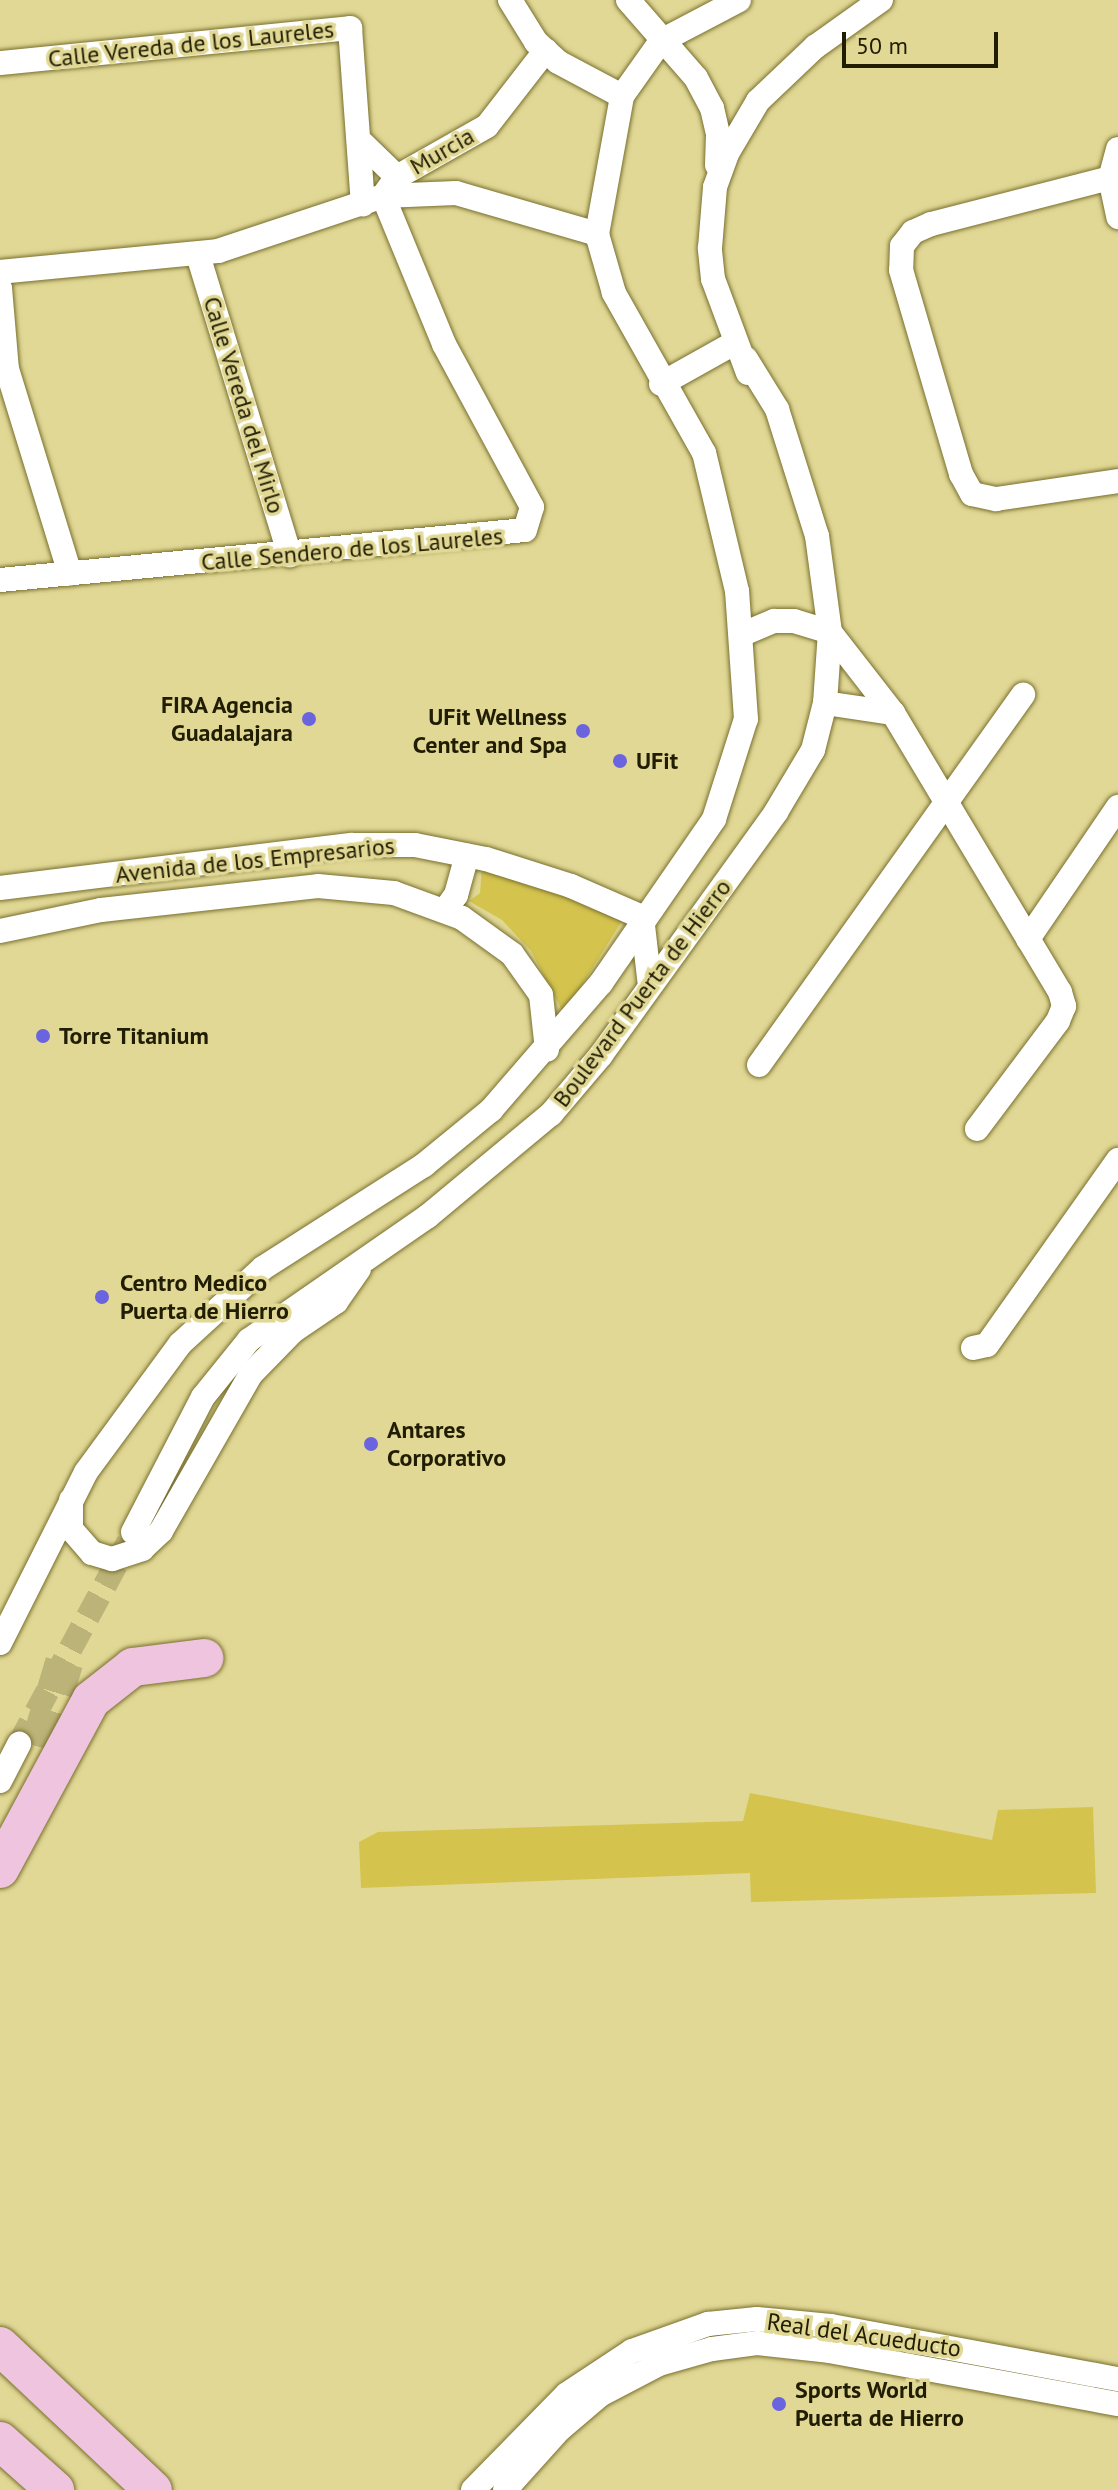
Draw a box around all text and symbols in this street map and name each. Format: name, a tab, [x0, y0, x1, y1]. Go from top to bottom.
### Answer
street label: Calle Vereda de los Laureles	[46, 15, 336, 73]
scale bar	[846, 16, 1002, 66]
text: 50 m	[856, 30, 908, 61]
street label: Murcia	[405, 121, 479, 181]
street label: Calle Vereda del Mirlo	[197, 293, 291, 517]
street label: Calle Sendero de los Laureles	[200, 521, 504, 577]
place label: FIRA Agencia Guadalajara	[159, 691, 293, 747]
place label: UFit Wellness Center and Spa	[413, 703, 567, 759]
marker: FIRA Agencia Guadalajara	[300, 710, 318, 728]
marker: UFit Wellness Center and Spa	[574, 722, 592, 740]
place label: UFit	[636, 747, 678, 775]
marker: UFit	[611, 752, 629, 770]
street label: Avenida de los Empresarios	[114, 831, 396, 889]
street label: Boulevard Puerta de Hierro	[547, 873, 737, 1113]
place label: Torre Titanium	[59, 1022, 210, 1050]
marker: Torre Titanium	[34, 1027, 52, 1045]
place label: Centro Medico Puerta de Hierro	[120, 1269, 289, 1325]
marker: Centro Medico Puerta de Hierro	[91, 1286, 113, 1308]
place label: Antares Corporativo	[387, 1416, 506, 1472]
marker: Antares Corporativo	[362, 1435, 380, 1453]
street label: Real del Acueducto	[765, 2307, 963, 2363]
place label: Sports World Puerta de Hierro	[795, 2376, 964, 2432]
marker: Sports World Puerta de Hierro	[770, 2395, 788, 2413]

